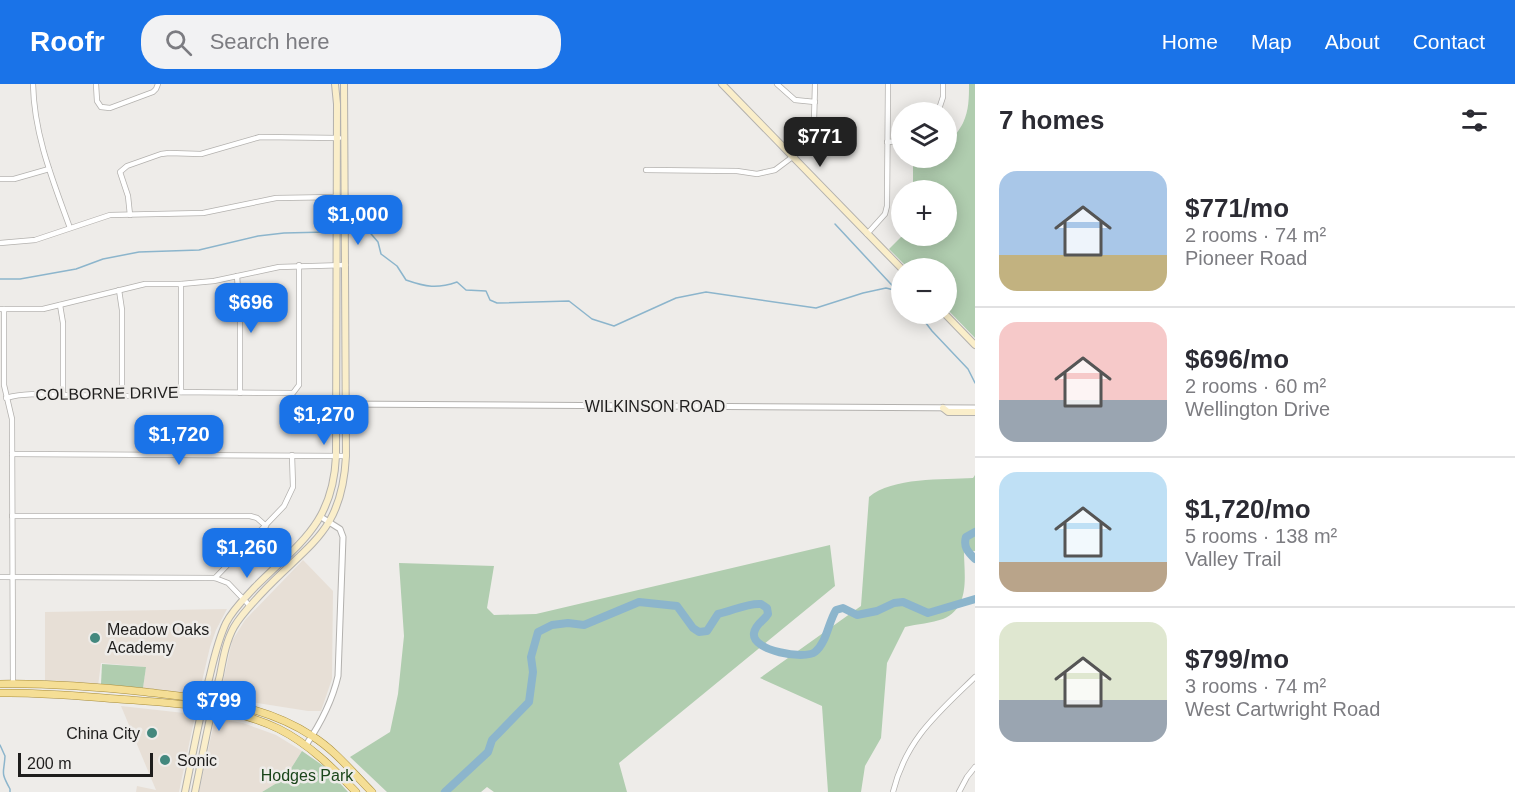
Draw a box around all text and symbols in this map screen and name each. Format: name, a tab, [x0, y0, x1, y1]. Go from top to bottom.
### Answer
search box	[141, 15, 561, 69]
text: Roofr	[30, 26, 105, 57]
icon: search	[162, 26, 195, 59]
text: Search here	[210, 29, 330, 54]
text: Home	[1162, 30, 1218, 53]
text: Map	[1251, 30, 1292, 53]
text: About	[1325, 30, 1380, 53]
text: Contact	[1413, 30, 1485, 53]
map controls	[891, 102, 957, 324]
button: layers	[891, 102, 957, 168]
icon: filters	[1458, 104, 1491, 137]
text: 7 homes	[999, 105, 1105, 135]
pin: $771	[784, 117, 856, 168]
text: $771	[798, 125, 842, 147]
button: +	[891, 180, 957, 246]
text: $771/mo	[1185, 193, 1289, 223]
pin: $1,000	[309, 195, 407, 246]
icon: home	[1047, 195, 1119, 267]
text: $1,000	[327, 203, 389, 225]
text: 2 rooms · 74 m²	[1185, 224, 1326, 246]
text: Pioneer Road	[1185, 247, 1307, 269]
button: −	[891, 258, 957, 324]
pin: $696	[215, 283, 287, 334]
text: $696	[229, 291, 273, 313]
text: $696/mo	[1185, 344, 1289, 374]
icon: home	[1047, 346, 1119, 418]
text: 2 rooms · 60 m²	[1185, 375, 1326, 397]
street label: COLBORNE DRIVE	[35, 384, 179, 403]
pin: $1,270	[275, 395, 373, 446]
street label: WILKINSON ROAD	[585, 398, 725, 415]
text: Wellington Drive	[1185, 398, 1330, 420]
text: $1,270	[293, 403, 355, 425]
pin: $1,720	[130, 415, 228, 466]
text: $1,720	[148, 423, 210, 445]
text: $1,720/mo	[1185, 494, 1311, 524]
icon: home	[1047, 496, 1119, 568]
text: 5 rooms · 138 m²	[1185, 525, 1337, 547]
pin: $1,260	[198, 528, 296, 579]
text: $1,260	[216, 536, 278, 558]
text: Valley Trail	[1185, 548, 1281, 570]
place label: Meadow Oaks Academy	[107, 621, 209, 656]
marker: Meadow Oaks Academy	[88, 631, 102, 645]
text: $799/mo	[1185, 644, 1289, 674]
icon: home	[1047, 646, 1119, 718]
text: 3 rooms · 74 m²	[1185, 675, 1326, 697]
pin: $799	[183, 681, 255, 732]
text: $799	[197, 689, 241, 711]
text: West Cartwright Road	[1185, 698, 1380, 720]
place label: China City	[66, 725, 140, 742]
marker: China City	[145, 726, 159, 740]
scale bar	[18, 750, 153, 778]
place label: Sonic	[177, 752, 217, 769]
marker: Sonic	[158, 753, 172, 767]
text: 200 m	[27, 755, 71, 772]
park label: Hodges Park	[261, 767, 354, 784]

